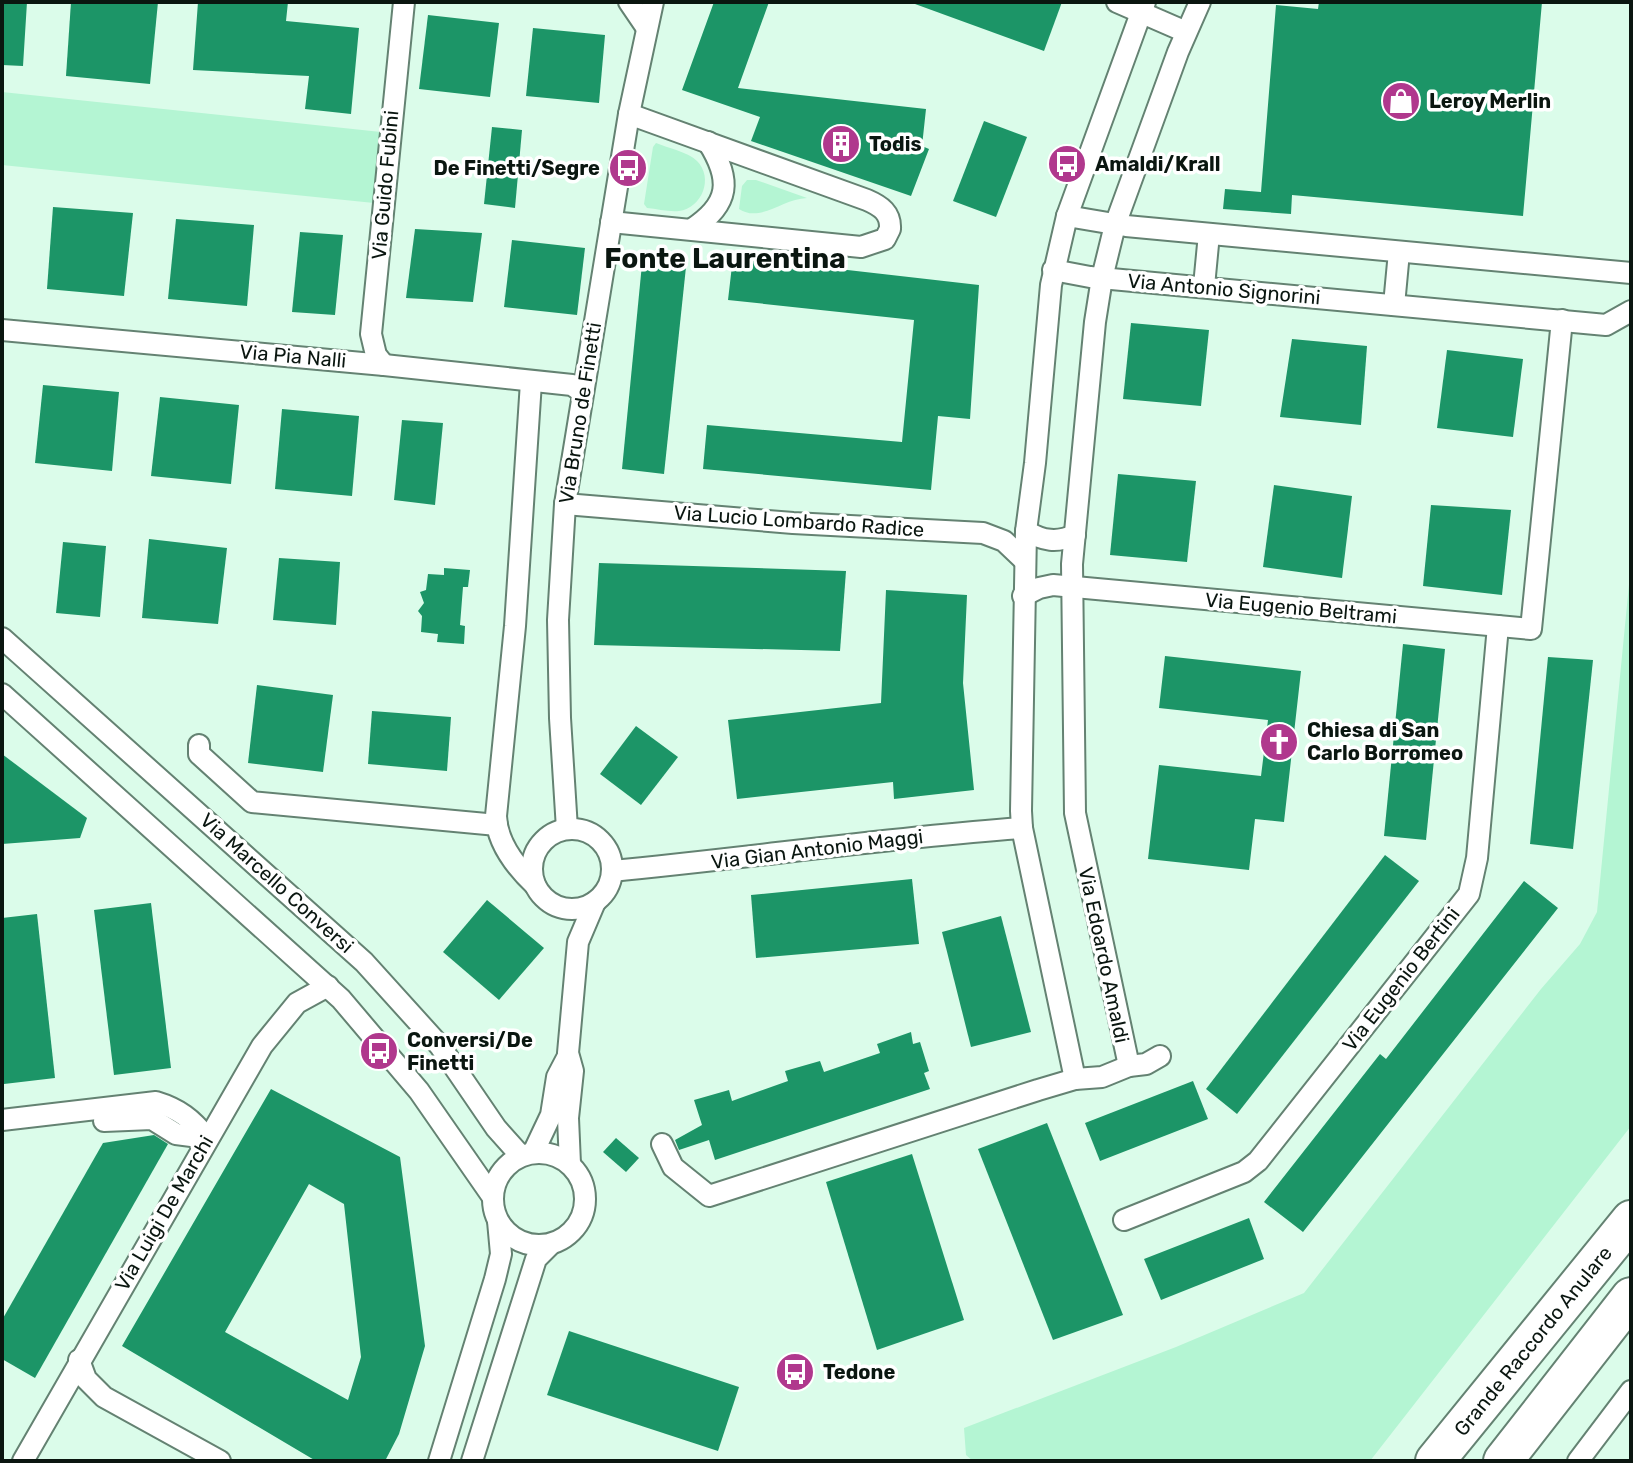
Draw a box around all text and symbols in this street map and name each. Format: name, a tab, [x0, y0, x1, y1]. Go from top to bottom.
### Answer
shop icon: Leroy Merlin	[1380, 80, 1422, 122]
place label: Leroy Merlin	[1429, 89, 1551, 113]
street label: Via Guido Fubini	[367, 109, 403, 261]
building icon: Todis	[820, 123, 862, 165]
place label: Todis	[869, 132, 921, 156]
bus stop icon: Amaldi/Krall	[1046, 143, 1088, 185]
bus stop icon: De Finetti/Segre	[607, 147, 649, 189]
place label: Amaldi/Krall	[1095, 152, 1220, 176]
place label: De Finetti/Segre	[433, 156, 600, 180]
district label: Fonte Laurentina	[604, 242, 846, 275]
street label: Via Antonio Signorini	[1127, 269, 1321, 309]
street label: Via Bruno de Finetti	[554, 320, 606, 506]
street label: Via Pia Nalli	[239, 339, 347, 373]
street label: Via Lucio Lombardo Radice	[673, 500, 925, 542]
street label: Via Eugenio Beltrami	[1204, 588, 1398, 628]
place label: Chiesa di San Carlo Borromeo	[1307, 718, 1463, 765]
church icon: Chiesa di San Carlo Borromeo	[1258, 721, 1300, 763]
street label: Via Marcello Conversi	[196, 808, 358, 958]
street label: Via Gian Antonio Maggi	[710, 824, 924, 874]
street label: Via Edoardo Amaldi	[1074, 865, 1134, 1045]
street label: Via Eugenio Bertini	[1337, 902, 1465, 1056]
place label: Conversi/De Finetti	[407, 1028, 533, 1075]
bus stop icon: Conversi/De Finetti	[358, 1030, 400, 1072]
street label: Via Luigi De Marchi	[110, 1131, 218, 1295]
street label: Grande Raccordo Anulare	[1449, 1241, 1617, 1441]
bus stop icon: Tedone	[774, 1351, 816, 1393]
place label: Tedone	[823, 1360, 895, 1384]

